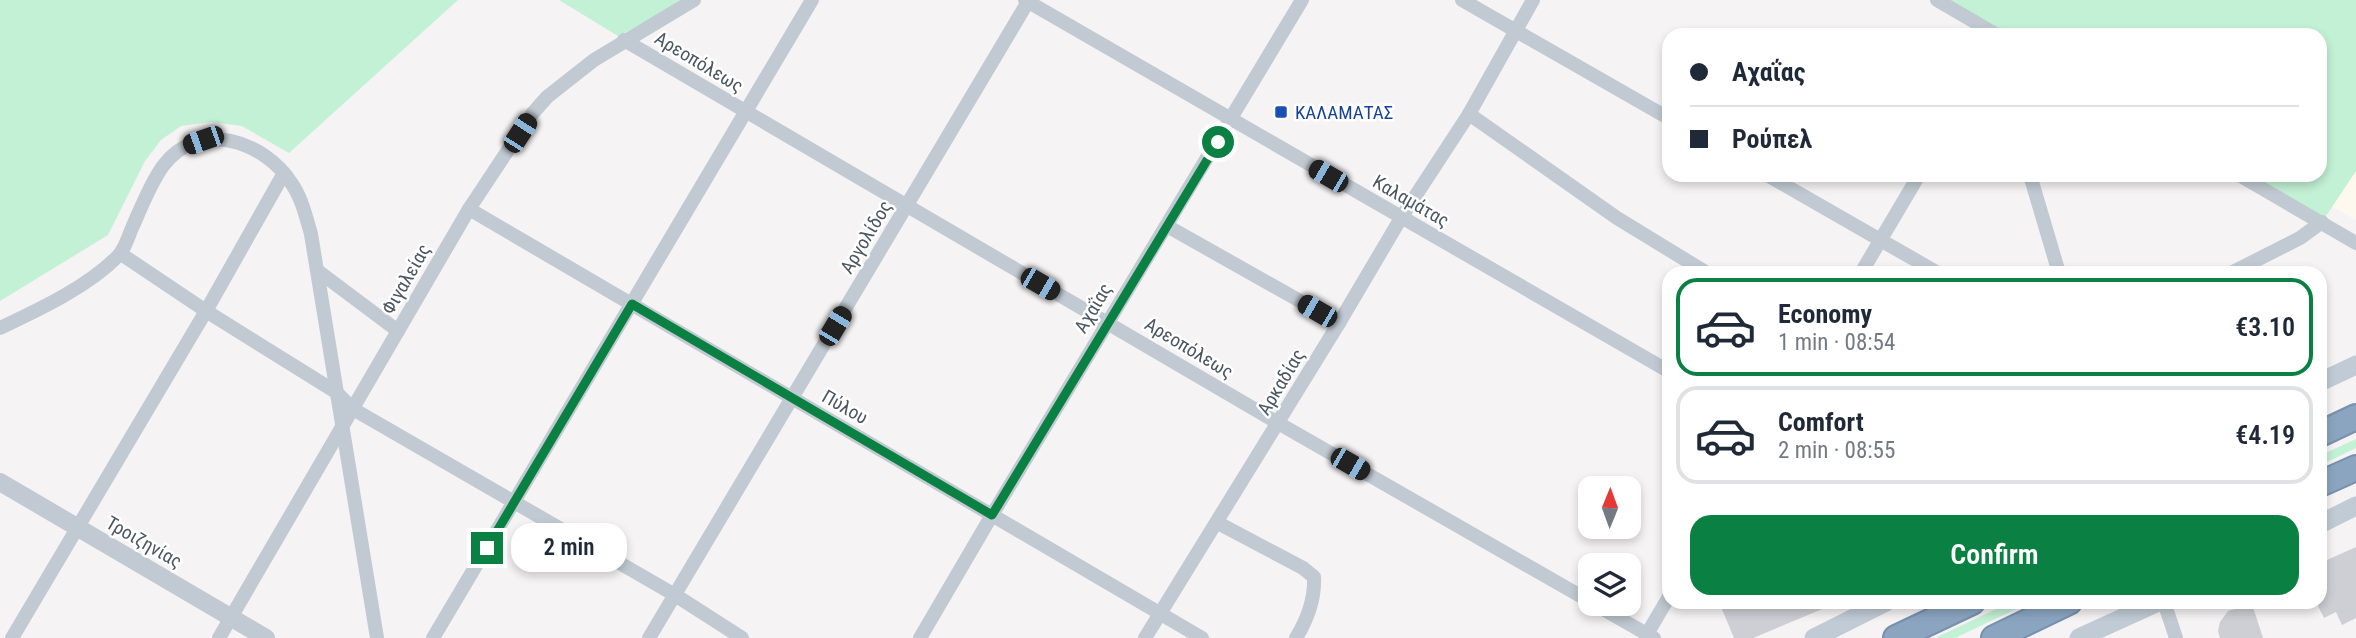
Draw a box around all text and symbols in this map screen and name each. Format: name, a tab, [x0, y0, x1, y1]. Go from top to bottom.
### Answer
street label: Αρεοπόλεως	[651, 27, 747, 97]
text: Αχαΐας	[1732, 57, 1805, 87]
place label: ΚΑΛΑΜΑΤΑΣ	[1295, 101, 1393, 124]
marker: ΚΑΛΑΜΑΤΑΣ	[1273, 104, 1289, 120]
car	[500, 110, 541, 156]
car	[180, 123, 227, 157]
text: Ρούπελ	[1732, 124, 1812, 154]
route start	[1202, 126, 1234, 158]
car	[1305, 156, 1352, 196]
street label: Καλαμάτας	[1369, 170, 1453, 232]
street label: Αργολίδος	[835, 196, 897, 278]
street label: Φιγαλείας	[377, 240, 435, 318]
car	[1017, 264, 1064, 304]
street label: Αχαΐας	[1069, 279, 1117, 337]
car	[1294, 291, 1341, 331]
icon: car	[1694, 296, 1757, 359]
text: Economy	[1778, 299, 1872, 329]
car	[816, 303, 855, 349]
text: €3.10	[2235, 312, 2295, 342]
street label: Αρεοπόλεως	[1141, 313, 1237, 383]
text: 1 min · 08:54	[1778, 329, 1895, 356]
street label: Αρκαδίας	[1252, 345, 1310, 419]
street label: Πύλου	[818, 385, 872, 429]
icon: car	[1694, 404, 1757, 467]
text: Comfort	[1778, 407, 1864, 437]
text: €4.19	[2235, 420, 2295, 450]
text: 2 min · 08:55	[1778, 437, 1895, 464]
car	[1327, 444, 1374, 484]
north arrow	[1578, 476, 1642, 539]
map controls	[1578, 476, 1641, 616]
street label: Τροιζηνίας	[102, 511, 186, 573]
button: Confirm	[1690, 515, 2299, 595]
callout: 2 min	[512, 524, 627, 572]
route end	[471, 532, 503, 564]
text: 2 min	[544, 534, 594, 561]
button: layers	[1578, 553, 1641, 616]

